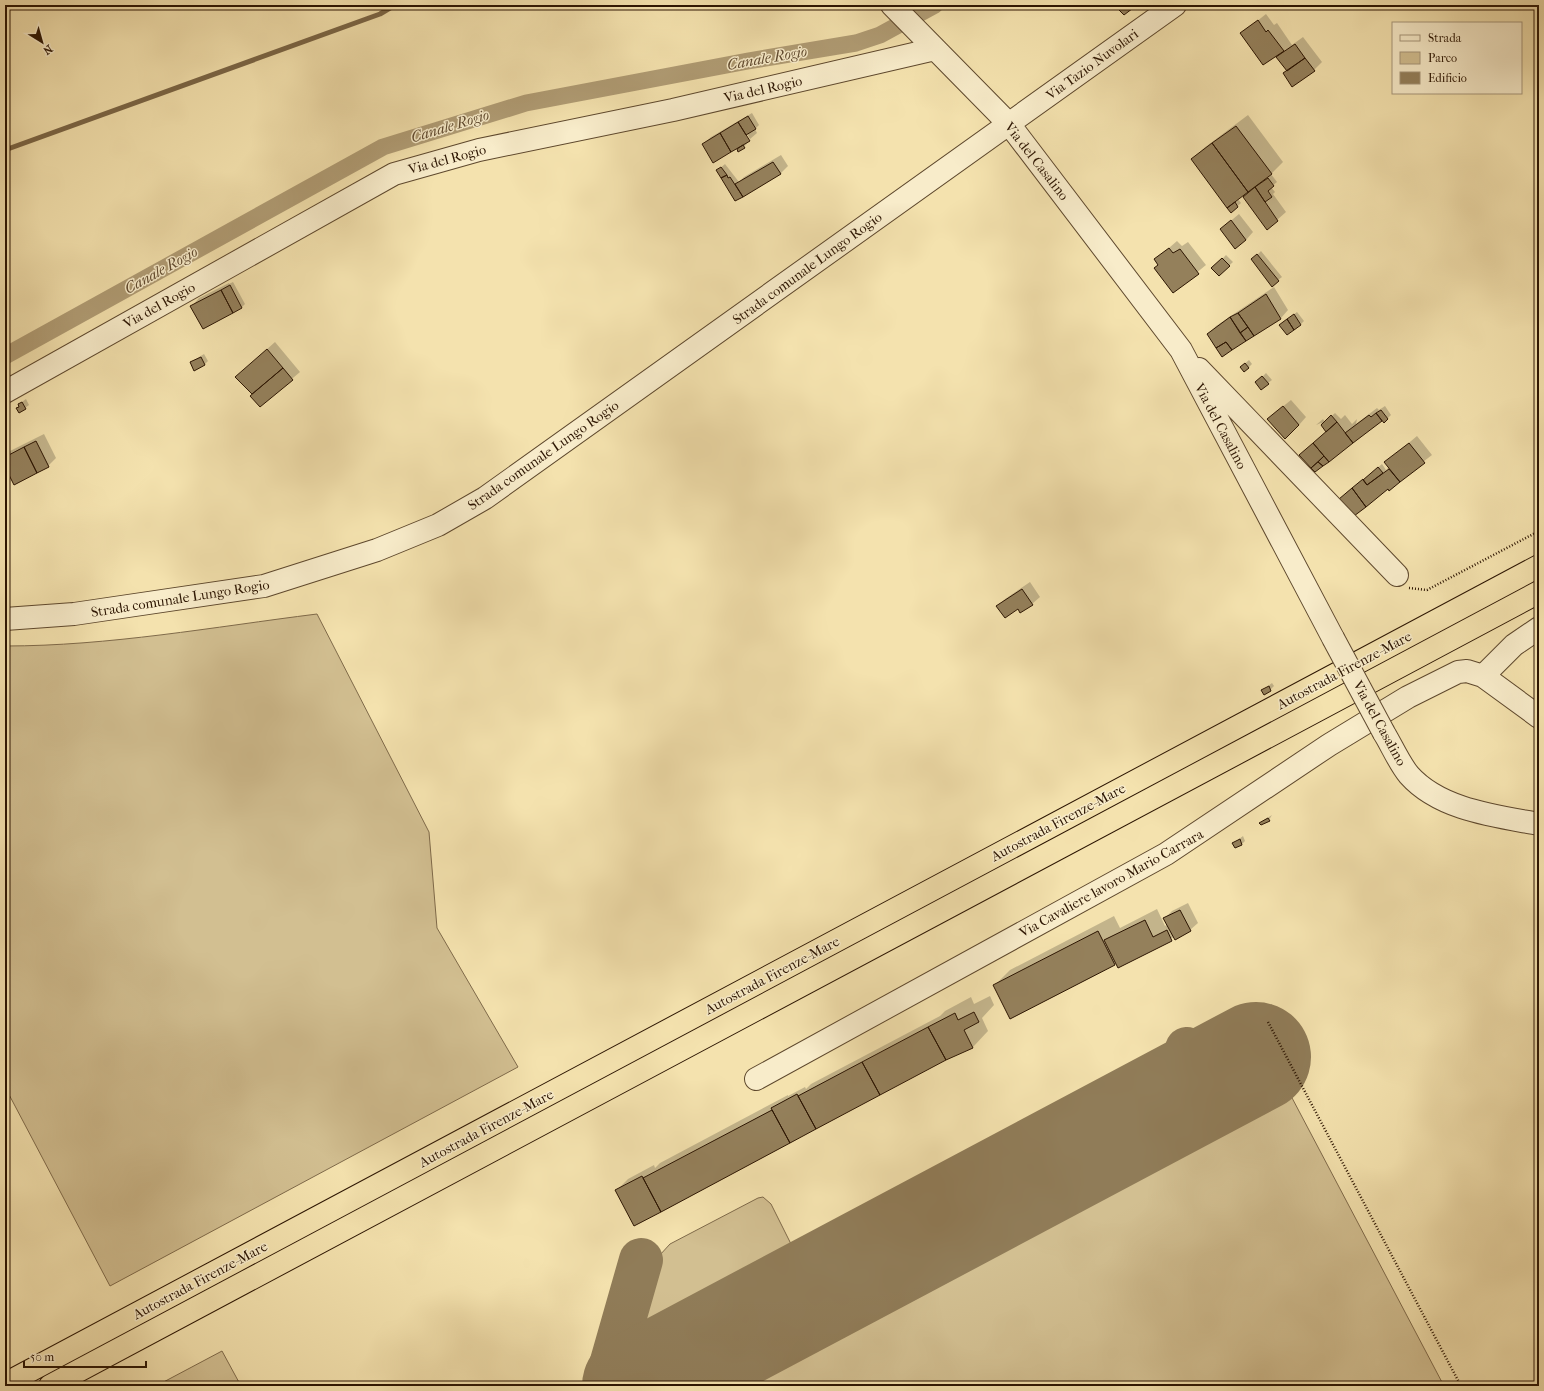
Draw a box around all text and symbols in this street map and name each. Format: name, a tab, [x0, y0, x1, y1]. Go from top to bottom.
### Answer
north arrow	[22, 22, 62, 62]
legend	[1392, 22, 1522, 94]
street label: Via Tazio Nuvolari	[1042, 25, 1142, 104]
text: Strada	[1428, 31, 1462, 45]
text: N	[40, 42, 55, 58]
water label: Canale Rogio	[726, 42, 808, 74]
text: Parco	[1428, 51, 1457, 65]
text: Edificio	[1428, 71, 1467, 85]
street label: Via del Rogio	[721, 72, 804, 107]
water label: Canale Rogio	[409, 106, 491, 146]
street label: Via del Casalino	[1000, 118, 1072, 204]
street label: Via del Rogio	[405, 141, 488, 178]
street label: Strada comunale Lungo Rogio	[729, 208, 885, 328]
water label: Canale Rogio	[121, 243, 201, 297]
street label: Via del Rogio	[119, 279, 198, 333]
street label: Via del Casalino	[1190, 380, 1250, 472]
street label: Strada comunale Lungo Rogio	[465, 397, 622, 514]
street label: Strada comunale Lungo Rogio	[90, 576, 271, 621]
street label: Autostrada Firenze-Mare	[1273, 628, 1415, 714]
street label: Via del Casalino	[1349, 677, 1410, 769]
street label: Autostrada Firenze-Mare	[987, 780, 1129, 866]
street label: Via Cavaliere lavoro Mario Carrara	[1015, 825, 1207, 942]
street label: Autostrada Firenze-Mare	[701, 933, 843, 1019]
street label: Autostrada Firenze-Mare	[415, 1086, 557, 1172]
street label: Autostrada Firenze-Mare	[129, 1238, 271, 1324]
scale bar	[24, 1343, 146, 1369]
text: 50 m	[30, 1350, 54, 1364]

